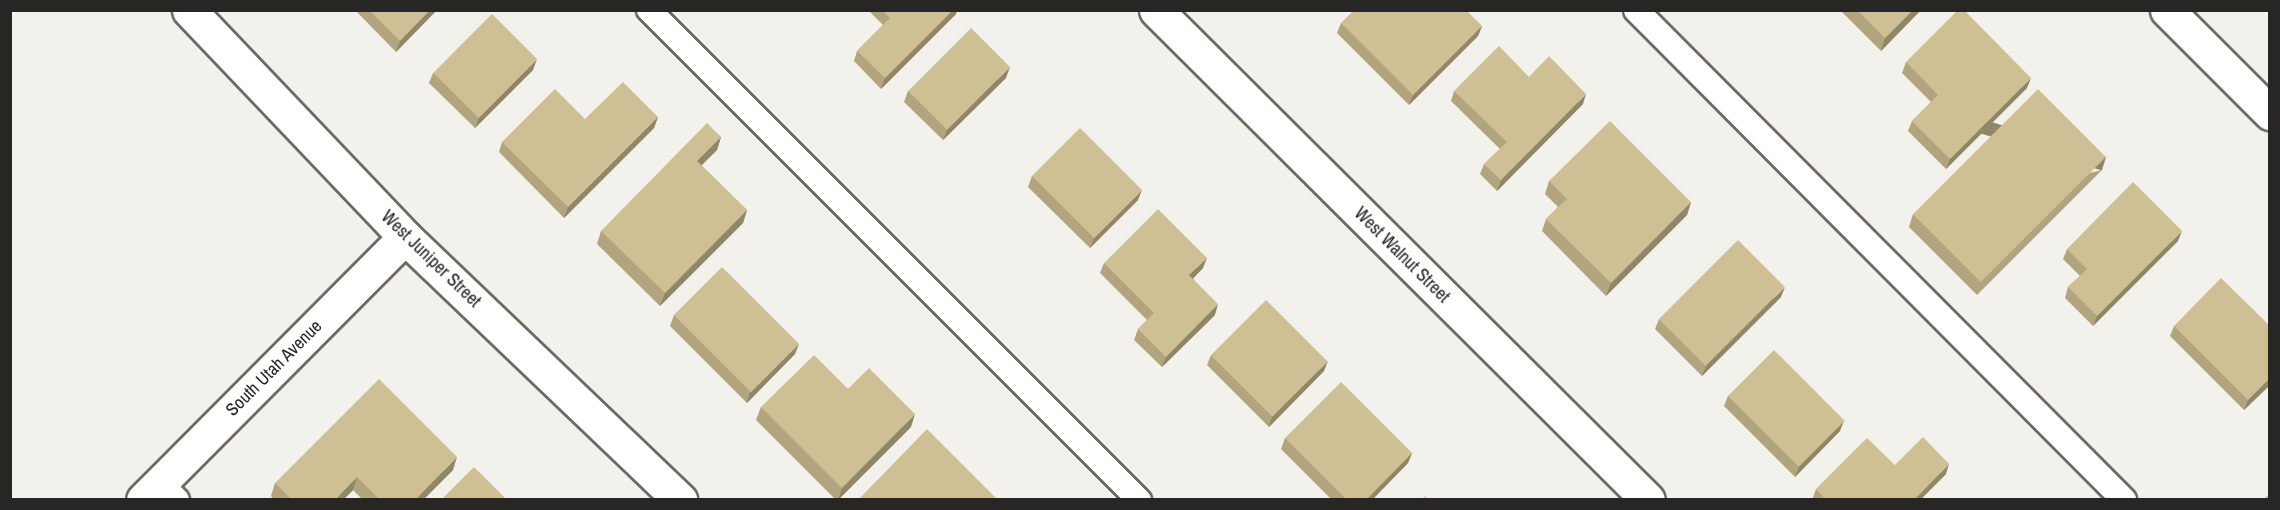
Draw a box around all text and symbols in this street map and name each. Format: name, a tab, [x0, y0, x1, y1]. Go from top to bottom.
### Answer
street label: West Walnut Street	[1350, 203, 1454, 307]
street label: West Juniper Street	[377, 206, 485, 312]
street label: South Utah Avenue	[221, 315, 327, 421]

